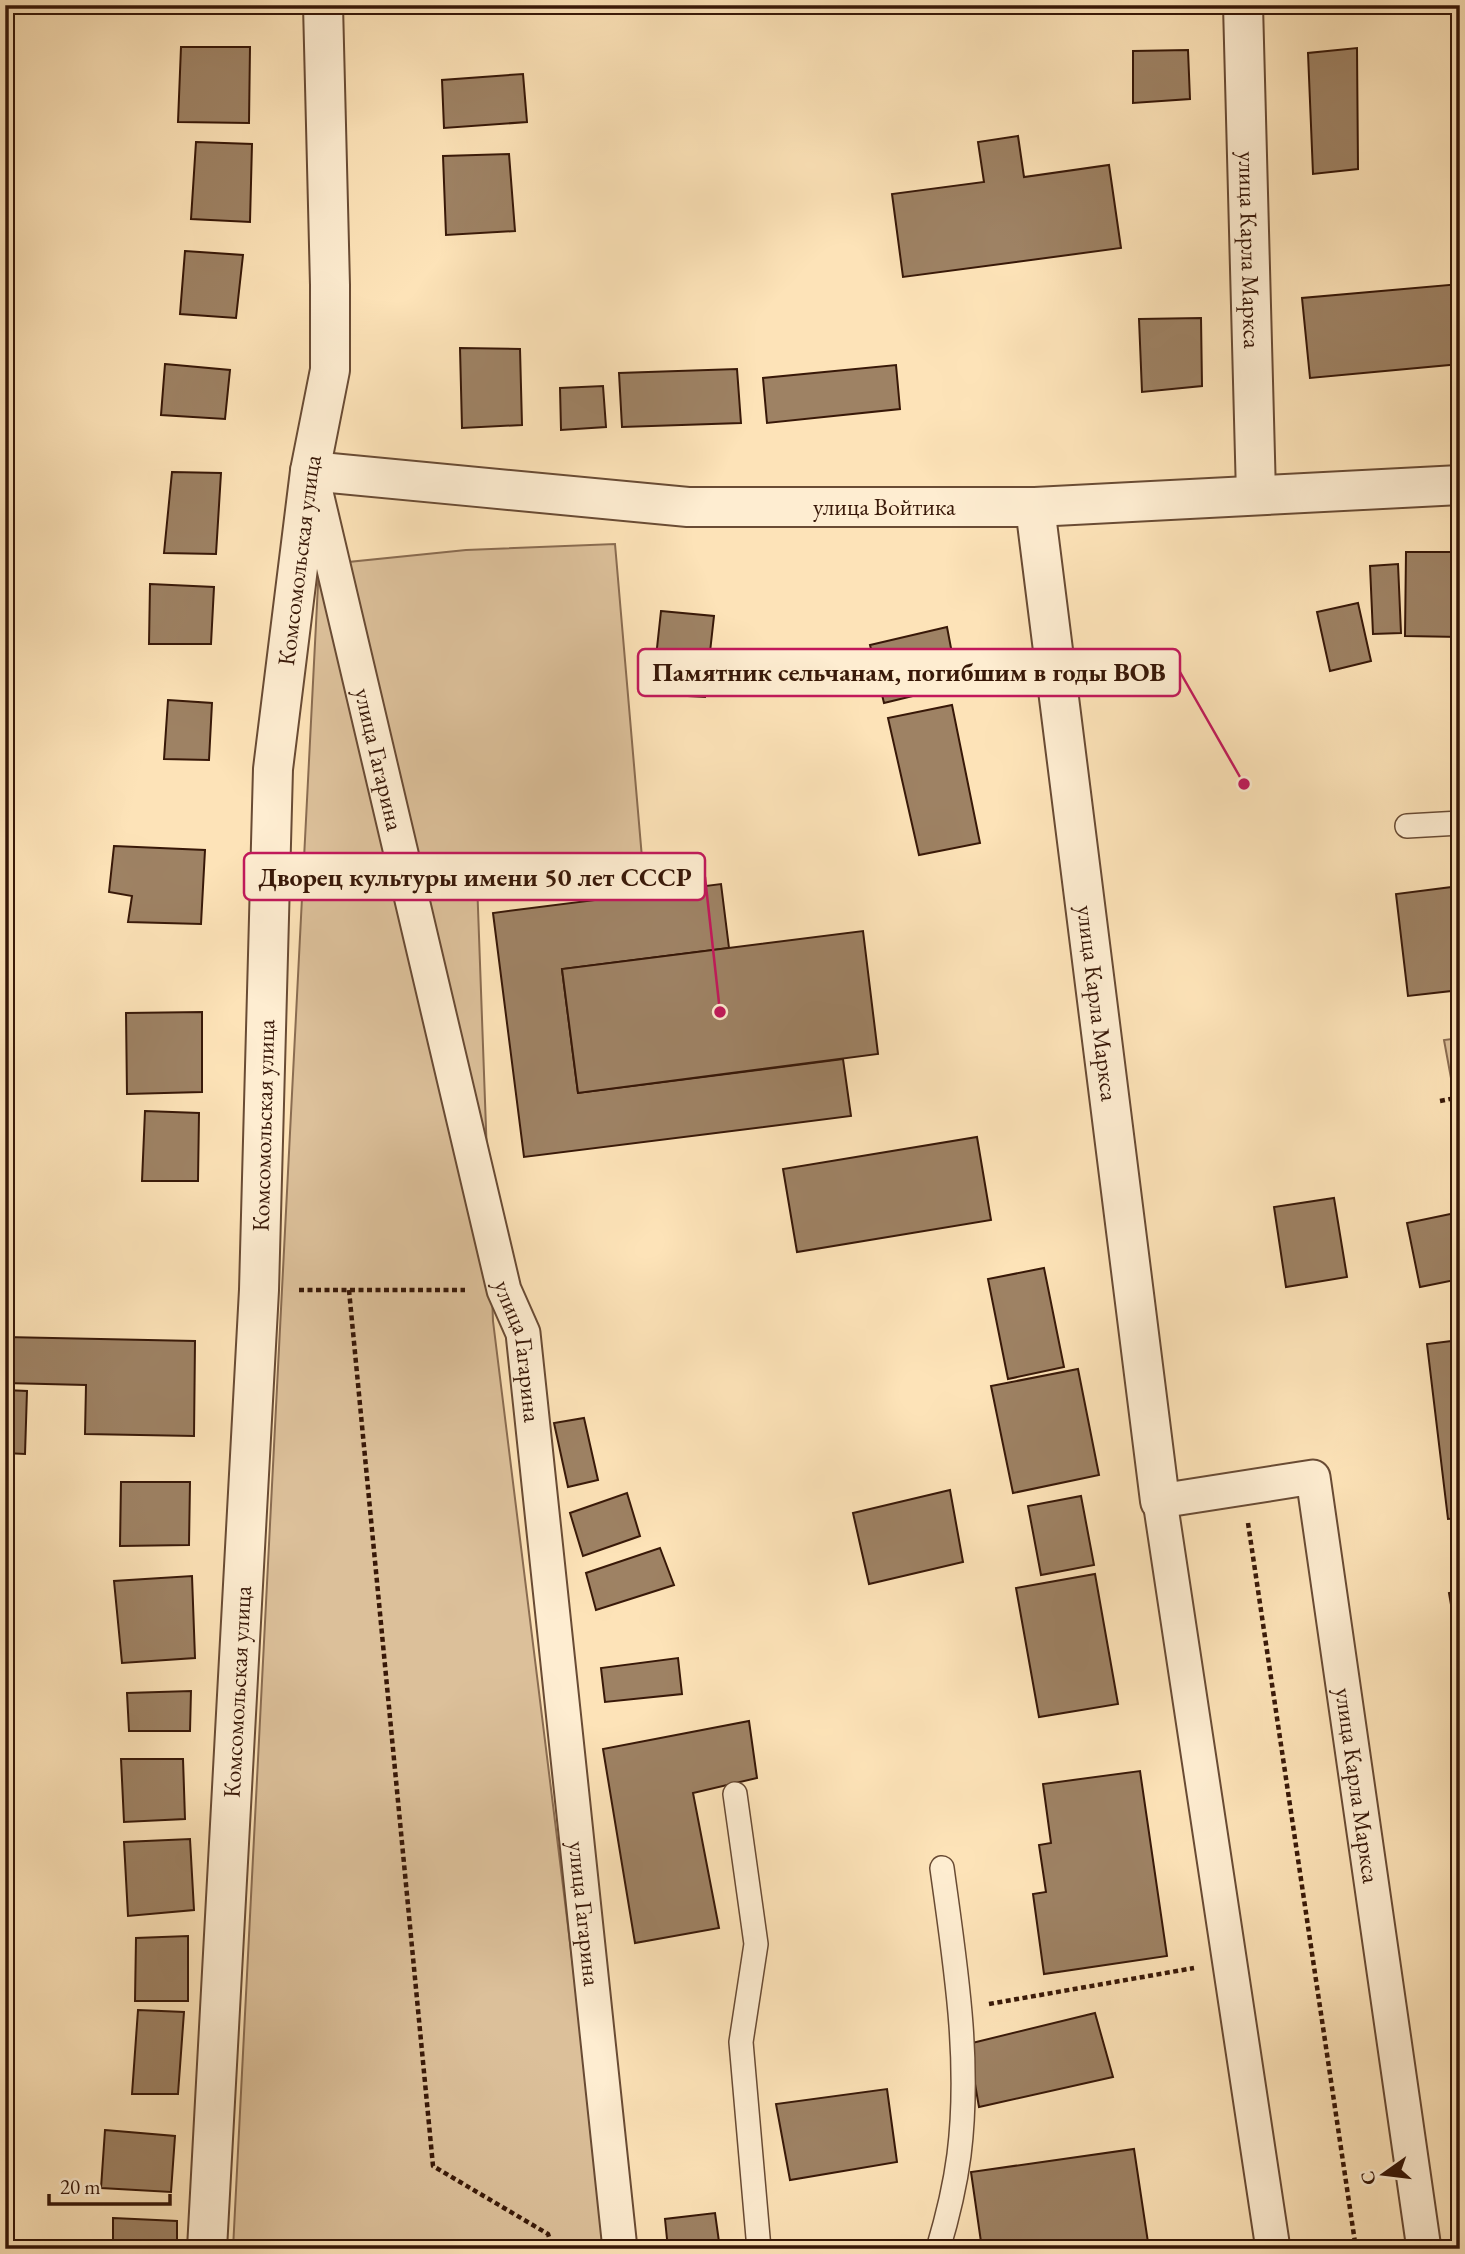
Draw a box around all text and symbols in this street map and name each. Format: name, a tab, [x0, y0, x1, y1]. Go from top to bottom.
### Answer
street label: улица Карла Маркса	[1232, 151, 1268, 349]
street label: Комсомольская улица	[270, 452, 328, 667]
street label: улица Войтика	[813, 491, 956, 522]
callout: Памятник сельчанам, погибшим в годы ВОВ	[638, 649, 1180, 696]
text: Памятник сельчанам, погибшим в годы ВОВ	[652, 655, 1166, 689]
street label: улица Гагарина	[348, 685, 411, 834]
callout: Дворец культуры имени 50 лет СССР	[244, 853, 705, 900]
text: Дворец культуры имени 50 лет СССР	[258, 860, 692, 894]
street label: улица Карла Маркса	[1070, 903, 1126, 1103]
street label: Комсомольская улица	[245, 1019, 281, 1232]
street label: улица Гагарина	[487, 1278, 548, 1424]
street label: Комсомольская улица	[215, 1585, 258, 1799]
street label: улица Карла Маркса	[1328, 1686, 1387, 1886]
street label: улица Гагарина	[562, 1839, 608, 1988]
north arrow	[1350, 2138, 1420, 2208]
scale bar	[49, 2163, 170, 2207]
text: С	[1354, 2168, 1382, 2188]
text: 20 m	[60, 2173, 101, 2200]

